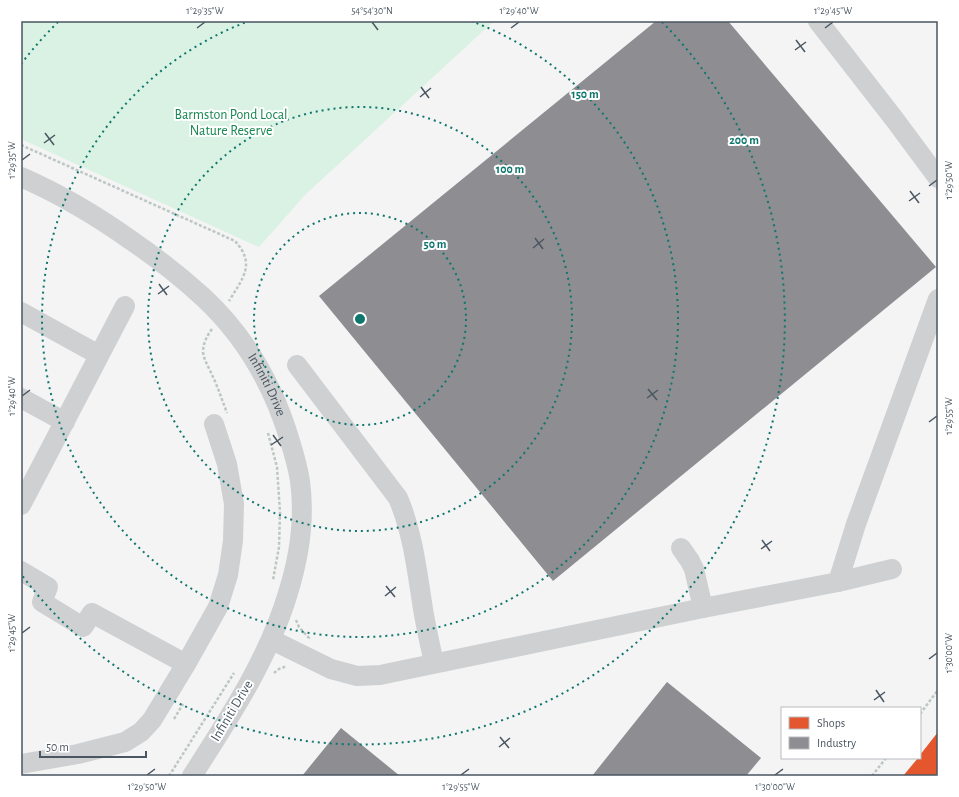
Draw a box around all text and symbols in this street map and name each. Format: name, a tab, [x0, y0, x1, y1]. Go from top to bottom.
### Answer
text: 1°29'35"W	[186, 6, 224, 16]
text: 54°54'30"N	[351, 6, 393, 16]
text: 1°29'40"W	[499, 6, 539, 16]
text: 1°29'45"W	[814, 6, 852, 16]
text: 150 m	[571, 88, 599, 100]
park label: Barmston Pond Local Nature Reserve	[174, 108, 288, 138]
text: 200 m	[729, 134, 759, 146]
text: 1°29'35"W	[7, 141, 17, 179]
text: 1°29'50"W	[944, 161, 954, 199]
text: 100 m	[496, 163, 524, 175]
text: 50 m	[424, 238, 447, 250]
centre of rings	[353, 312, 367, 326]
street label: Infiniti Drive	[245, 351, 288, 418]
text: 1°29'40"W	[7, 376, 17, 416]
text: 1°29'55"W	[944, 397, 954, 435]
text: 1°29'45"W	[7, 614, 17, 652]
text: 1°30'00"W	[944, 633, 954, 673]
street label: Infiniti Drive	[208, 678, 256, 744]
legend	[781, 707, 921, 759]
text: Shops	[817, 717, 845, 729]
scale bar	[40, 733, 146, 759]
text: Industry	[817, 737, 856, 750]
text: 50 m	[46, 741, 69, 753]
text: 1°29'50"W	[128, 782, 166, 792]
text: 1°29'55"W	[442, 782, 480, 792]
text: 1°30'00"W	[755, 782, 795, 792]

